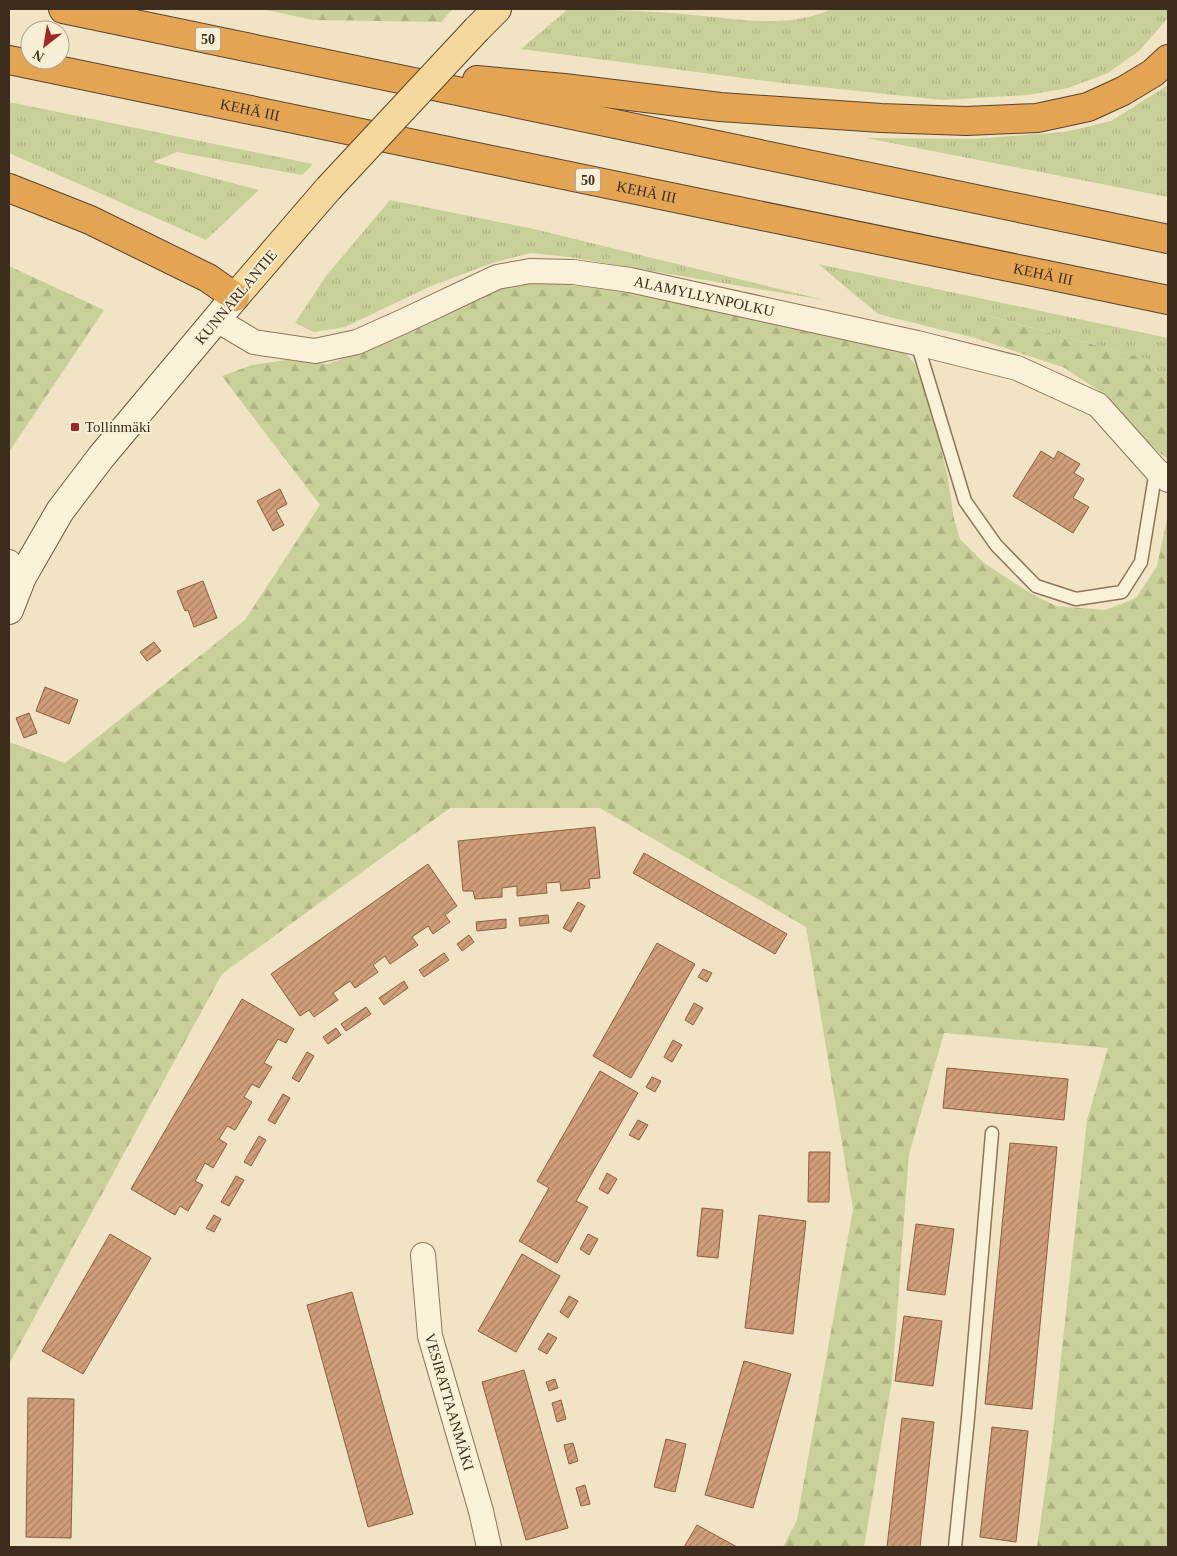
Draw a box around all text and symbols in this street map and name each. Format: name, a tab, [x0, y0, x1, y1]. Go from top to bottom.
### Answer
north arrow	[20, 20, 70, 70]
road number: 50	[196, 28, 220, 50]
text: N	[30, 47, 47, 65]
street label: KEHÄ III	[219, 96, 281, 124]
road number: 50	[576, 168, 600, 192]
street label: KEHÄ III	[615, 178, 678, 206]
street label: KUNNARLANTIE	[192, 247, 280, 347]
street label: KEHÄ III	[1012, 260, 1074, 288]
street label: ALAMYLLYNPOLKU	[632, 273, 776, 320]
place label: Tollinmäki	[85, 419, 151, 435]
marker: Tollinmäki	[69, 421, 81, 433]
street label: VESIRATTAANMÄKI	[422, 1331, 477, 1472]

